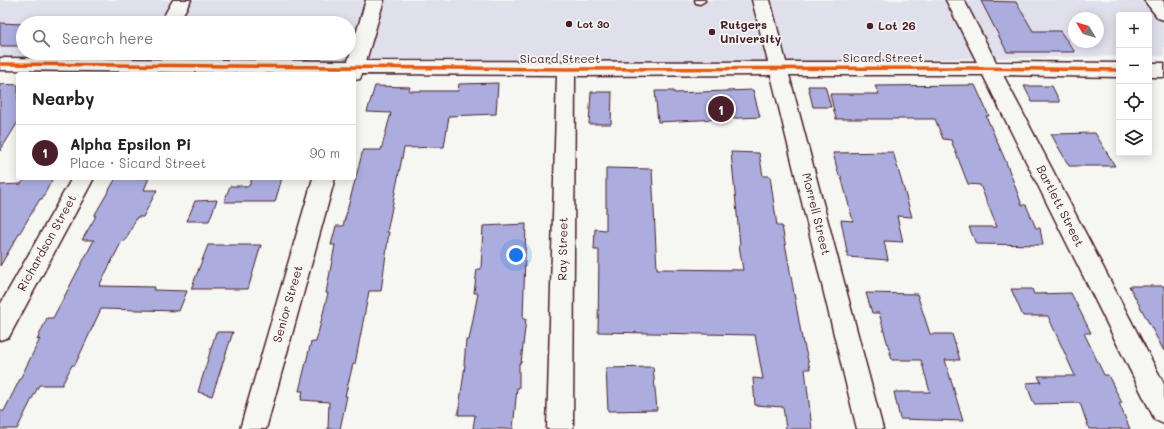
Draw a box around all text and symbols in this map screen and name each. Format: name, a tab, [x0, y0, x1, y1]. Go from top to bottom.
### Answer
north arrow	[1068, 12, 1104, 48]
map controls	[1116, 12, 1152, 156]
button: +	[1116, 12, 1152, 48]
search box	[16, 16, 356, 60]
place label: Rutgers University	[720, 16, 782, 46]
place label: Lot 30	[577, 17, 610, 31]
place label: Lot 26	[878, 17, 916, 33]
marker: Lot 30	[564, 19, 574, 29]
marker: Lot 26	[865, 21, 875, 31]
icon: search	[30, 27, 52, 49]
marker: Rutgers University	[707, 27, 717, 37]
text: Search here	[62, 28, 153, 48]
button: −	[1116, 48, 1152, 84]
street label: Sicard Street	[843, 49, 923, 65]
street label: Sicard Street	[520, 50, 600, 66]
button: locate	[1116, 84, 1152, 120]
text: Nearby	[32, 87, 94, 109]
pin: 1	[708, 94, 734, 124]
button: layers	[1116, 120, 1152, 156]
text: Alpha Epsilon Pi	[70, 134, 191, 154]
text: 1	[42, 144, 48, 161]
text: 90 m	[310, 144, 340, 161]
text: Place · Sicard Street	[70, 154, 206, 171]
street label: Bartlett Street	[1033, 162, 1088, 249]
street label: Morrell Street	[799, 171, 835, 257]
street label: Richardson Street	[13, 191, 79, 294]
street label: Ray Street	[553, 217, 571, 281]
your location	[506, 245, 526, 265]
street label: Senior Street	[268, 263, 306, 344]

